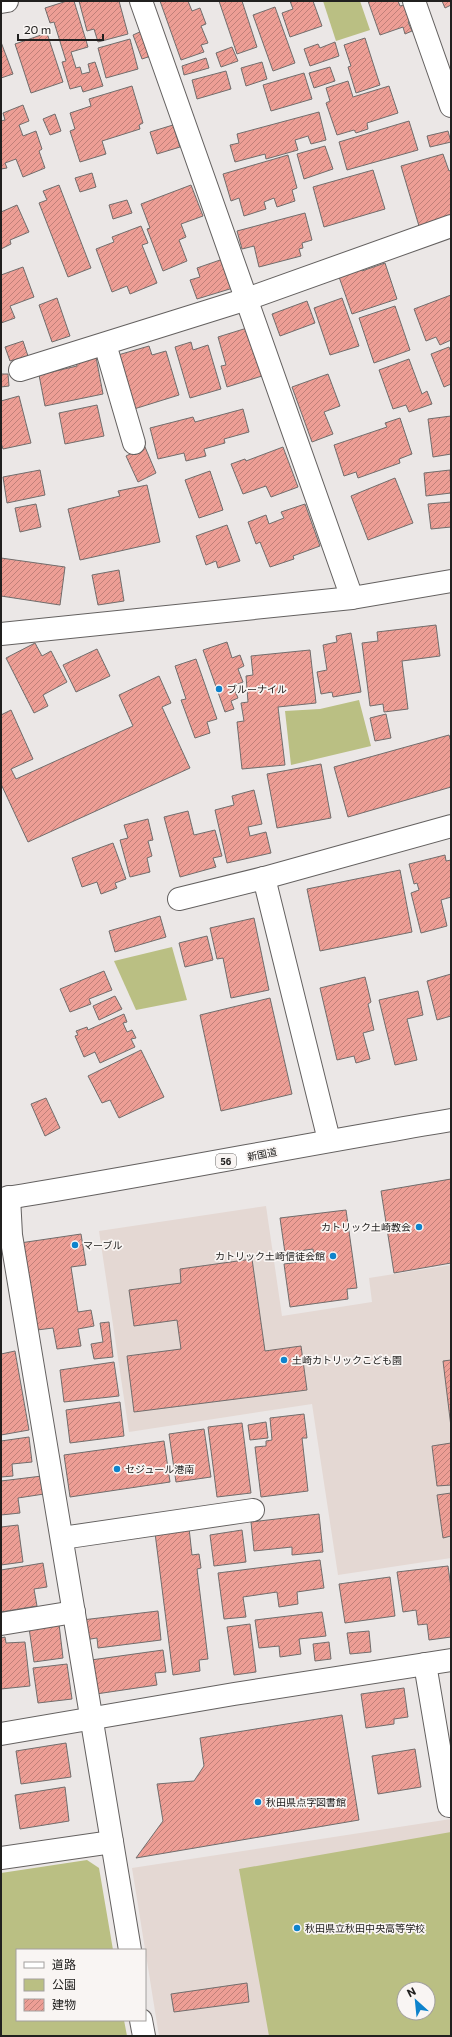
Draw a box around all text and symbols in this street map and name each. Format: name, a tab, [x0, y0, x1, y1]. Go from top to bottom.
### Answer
scale bar	[18, 16, 103, 42]
text: 20 m	[24, 22, 51, 36]
place label: ブルーナイル	[227, 683, 287, 695]
marker: ブルーナイル	[214, 684, 224, 694]
street label: 新国道	[246, 1145, 278, 1163]
road number: 56	[216, 1154, 236, 1168]
place label: カトリック土崎教会	[321, 1221, 411, 1233]
marker: カトリック土崎教会	[414, 1222, 424, 1232]
place label: マーブル	[83, 1239, 122, 1251]
marker: マーブル	[70, 1240, 80, 1250]
place label: カトリック土崎信徒会館	[215, 1250, 325, 1262]
marker: カトリック土崎信徒会館	[328, 1251, 338, 1261]
place label: 土崎カトリックこども園	[292, 1354, 402, 1366]
marker: 土崎カトリックこども園	[279, 1355, 289, 1365]
place label: セジュール港南	[125, 1463, 194, 1475]
marker: セジュール港南	[112, 1464, 122, 1474]
place label: 秋田県点字図書館	[266, 1796, 346, 1808]
marker: 秋田県点字図書館	[253, 1797, 263, 1807]
place label: 秋田県立秋田中央高等学校	[305, 1922, 425, 1934]
marker: 秋田県立秋田中央高等学校	[292, 1923, 302, 1933]
legend	[16, 1949, 146, 2021]
text: 道路	[52, 1957, 76, 1971]
text: 公園	[52, 1977, 76, 1991]
north arrow	[396, 1981, 436, 2021]
text: N	[405, 1984, 418, 1999]
text: 建物	[52, 1997, 76, 2011]

